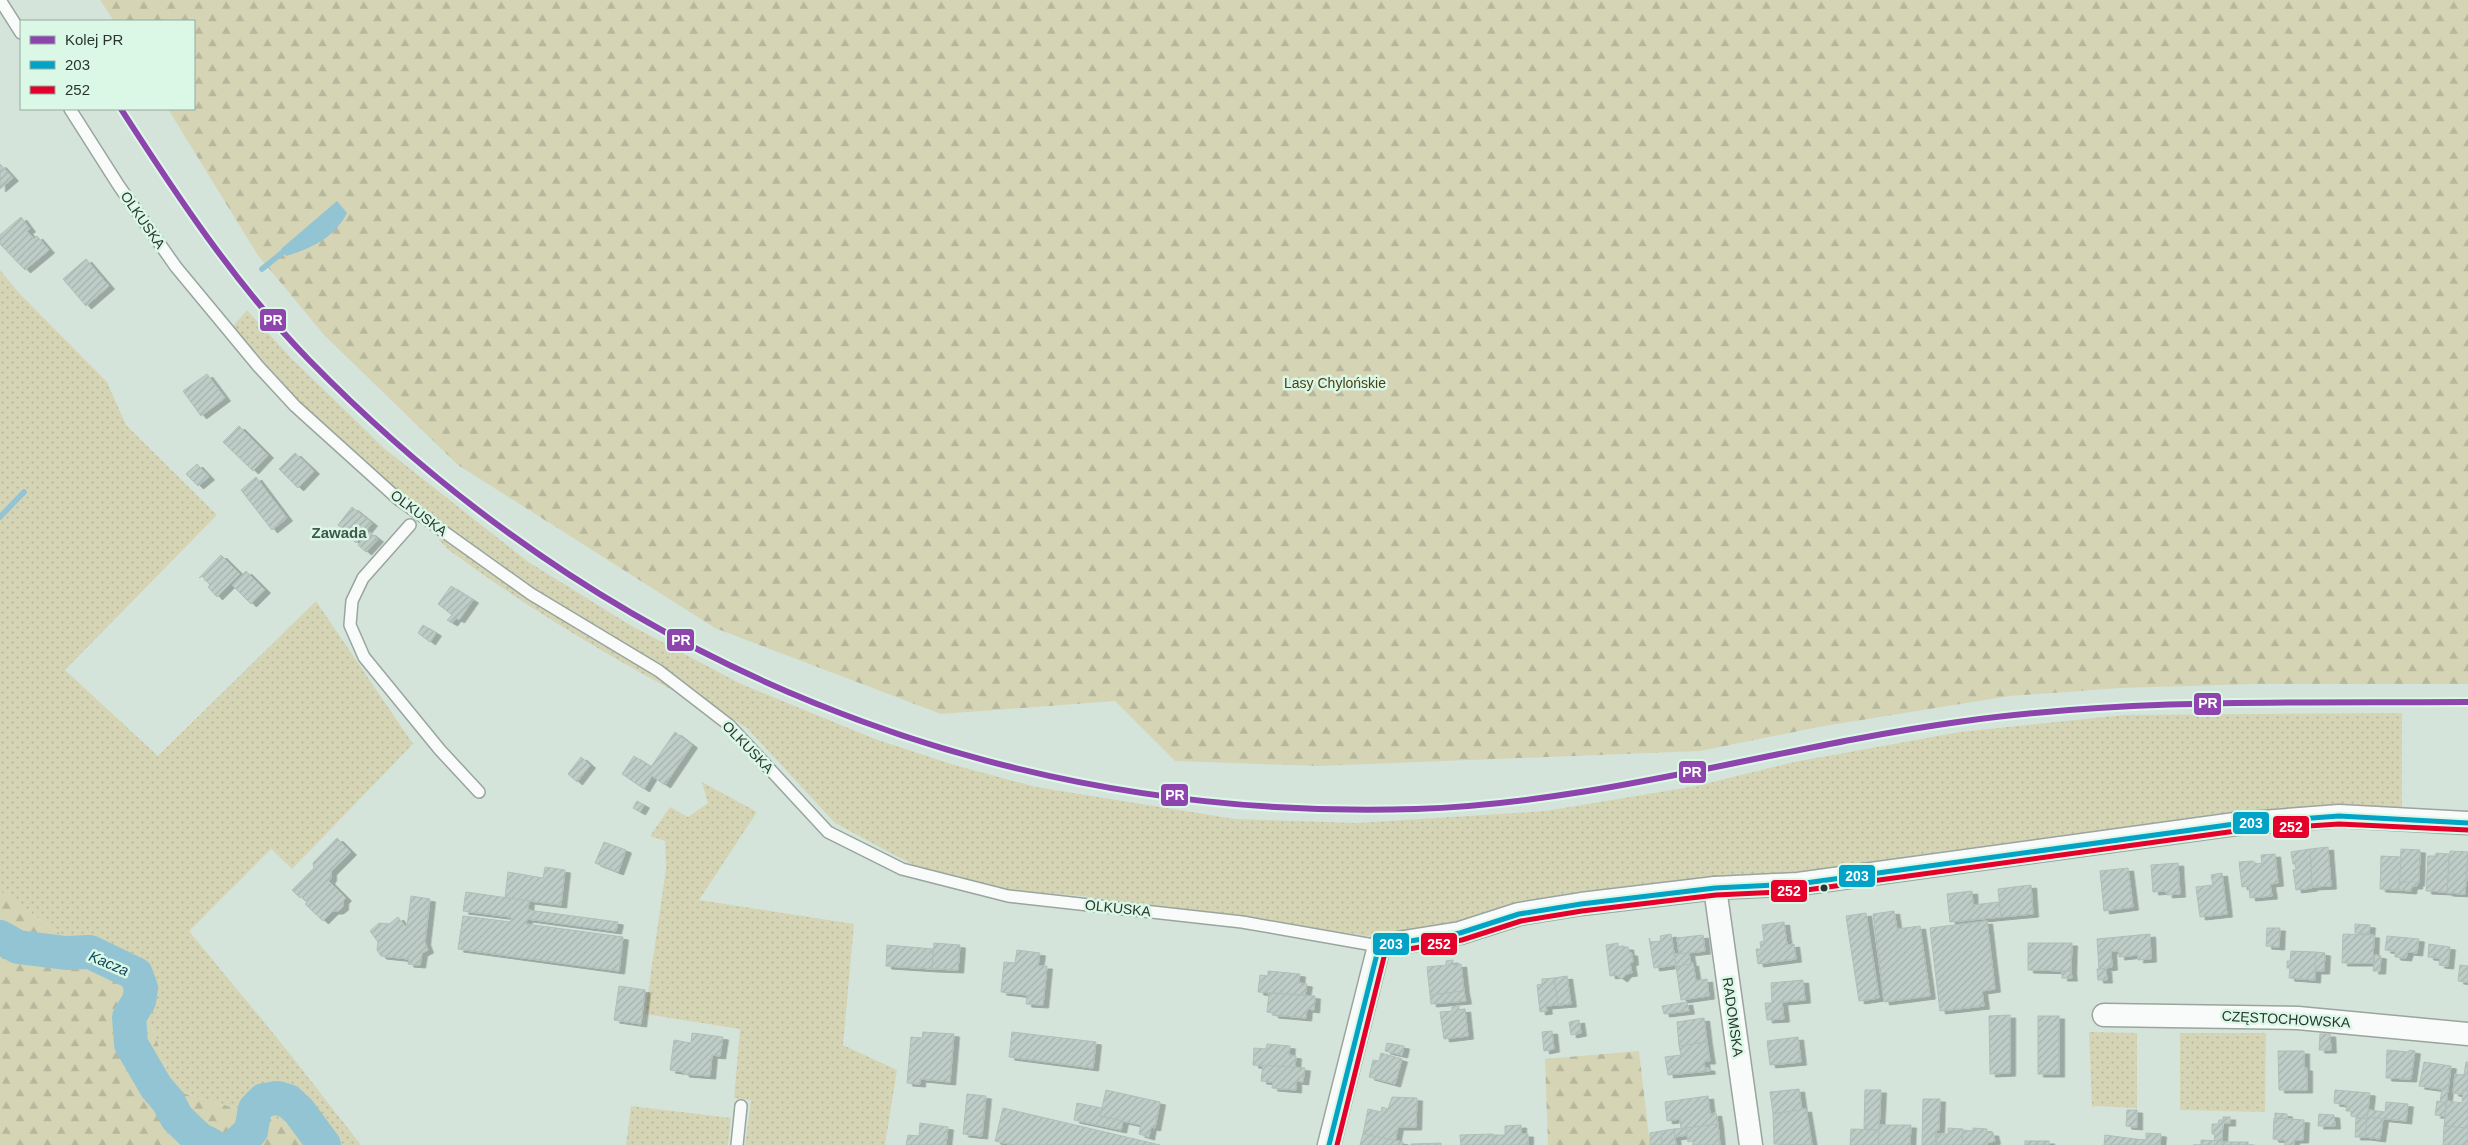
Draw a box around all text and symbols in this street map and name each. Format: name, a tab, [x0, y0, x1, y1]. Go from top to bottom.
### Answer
legend	[20, 20, 195, 110]
text: Kolej PR	[65, 31, 124, 48]
text: 203	[65, 56, 90, 73]
text: 252	[65, 81, 90, 98]
street label: OLKUSKA	[117, 188, 169, 252]
line badge: PR	[259, 308, 287, 332]
text: PR	[263, 312, 283, 328]
park label: Lasy Chylońskie	[1284, 375, 1386, 391]
street label: OLKUSKA	[388, 487, 451, 540]
district label: Zawada	[311, 524, 367, 541]
line badge: PR	[666, 628, 695, 652]
text: PR	[671, 632, 691, 648]
line badge: PR	[2193, 692, 2222, 716]
text: PR	[2198, 695, 2218, 711]
street label: OLKUSKA	[719, 718, 777, 777]
line badge: PR	[1678, 760, 1707, 784]
text: PR	[1682, 764, 1702, 780]
line badge: PR	[1160, 783, 1189, 807]
text: PR	[1165, 787, 1185, 803]
line badge: 203	[2232, 811, 2270, 835]
text: 203	[2239, 815, 2263, 831]
line badge: 252	[2272, 815, 2310, 839]
text: 252	[2279, 819, 2303, 835]
line badge: 203	[1838, 864, 1876, 888]
text: 203	[1845, 868, 1869, 884]
line badge: 252	[1770, 879, 1808, 903]
text: 252	[1777, 883, 1801, 899]
unlabelled marker	[1819, 883, 1829, 893]
street label: OLKUSKA	[1084, 897, 1152, 919]
line badge: 203	[1372, 932, 1410, 956]
line badge: 252	[1420, 932, 1458, 956]
text: 203	[1379, 936, 1403, 952]
text: 252	[1427, 936, 1451, 952]
water label: Kacza	[86, 947, 132, 979]
street label: RADOMSKA	[1720, 976, 1747, 1058]
street label: CZĘSTOCHOWSKA	[2221, 1008, 2351, 1030]

